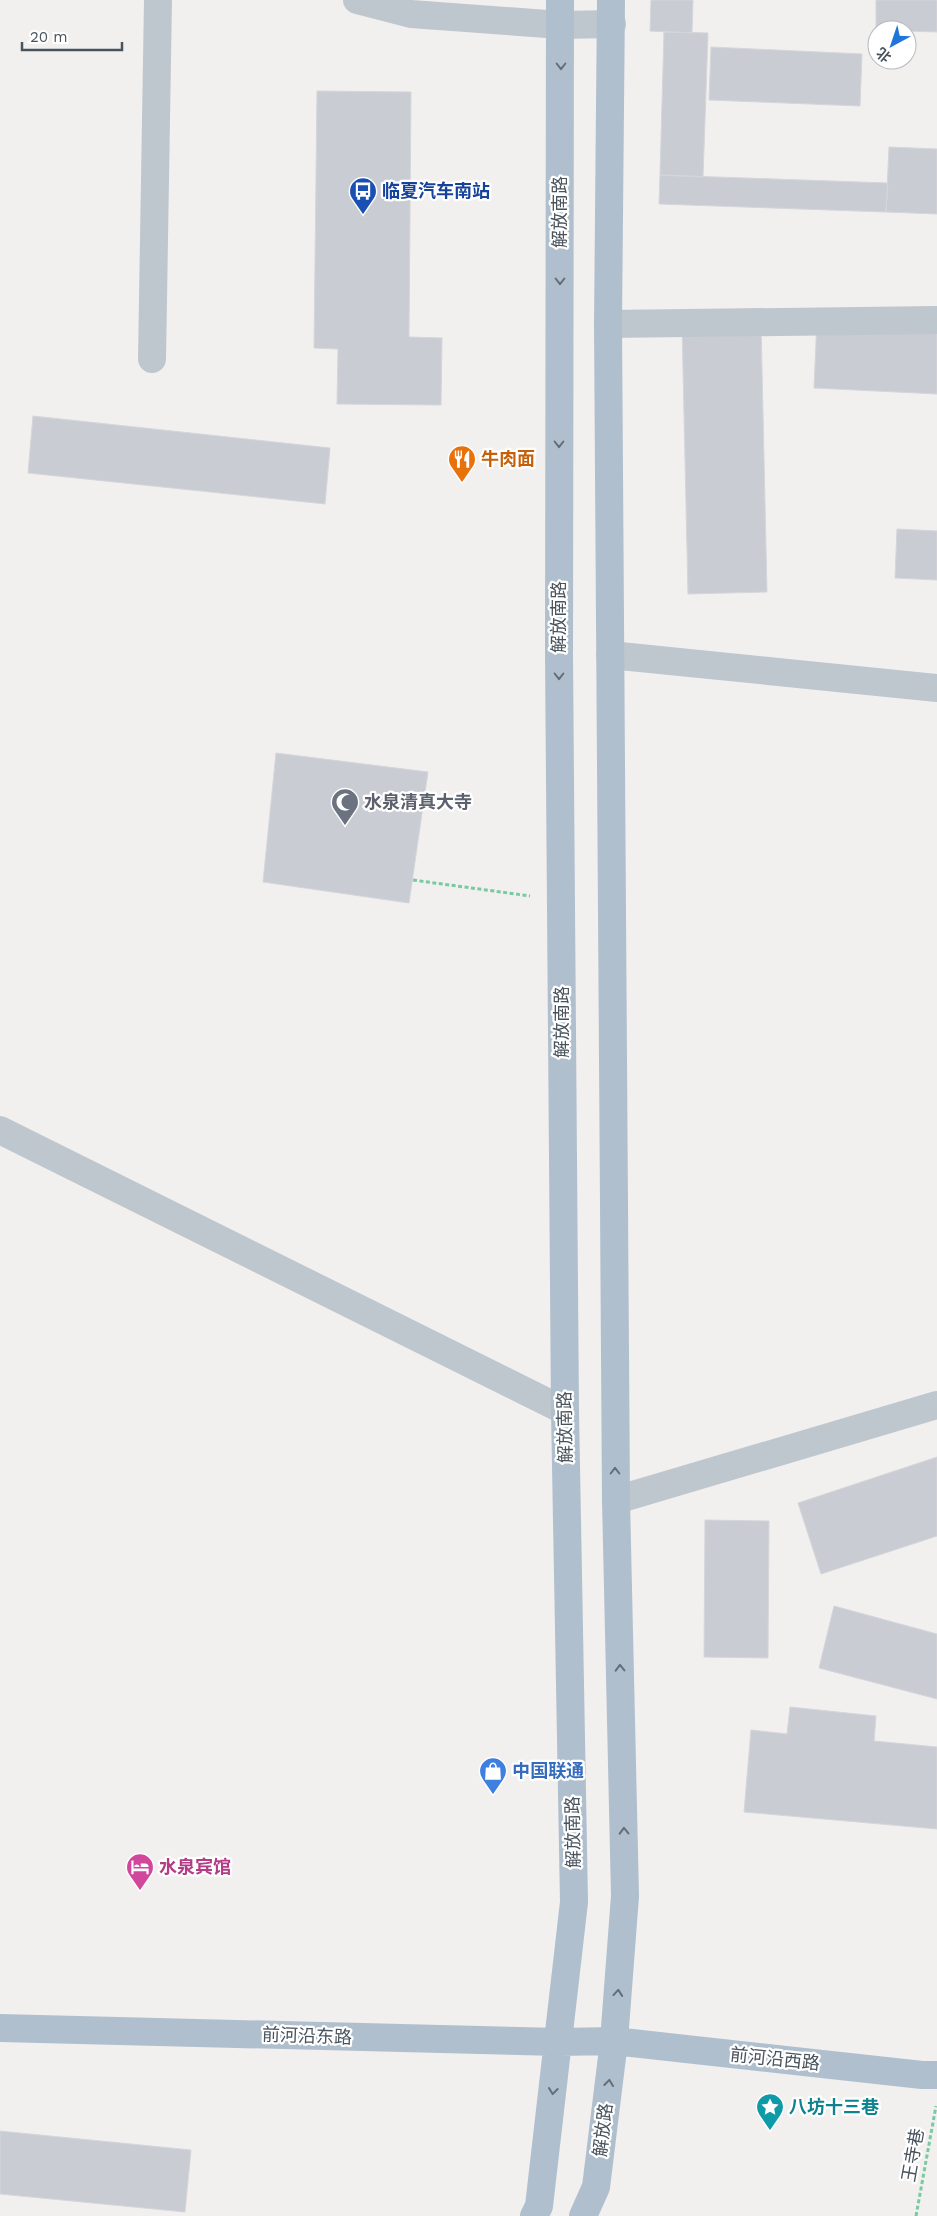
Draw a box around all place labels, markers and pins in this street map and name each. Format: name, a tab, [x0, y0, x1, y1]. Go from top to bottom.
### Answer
bus stop icon: 临夏汽车南站	[348, 176, 378, 215]
place label: 临夏汽车南站	[382, 180, 490, 201]
restaurant icon: 牛肉面	[447, 444, 477, 483]
place label: 牛肉面	[481, 448, 535, 469]
mosque icon: 水泉清真大寺	[330, 787, 360, 826]
place label: 水泉清真大寺	[364, 791, 472, 812]
shop icon: 中国联通	[478, 1756, 508, 1795]
place label: 中国联通	[512, 1760, 584, 1781]
hotel icon: 水泉宾馆	[125, 1852, 155, 1891]
place label: 水泉宾馆	[159, 1856, 231, 1877]
place icon: 八坊十三巷	[755, 2092, 785, 2131]
place label: 八坊十三巷	[789, 2096, 879, 2117]

